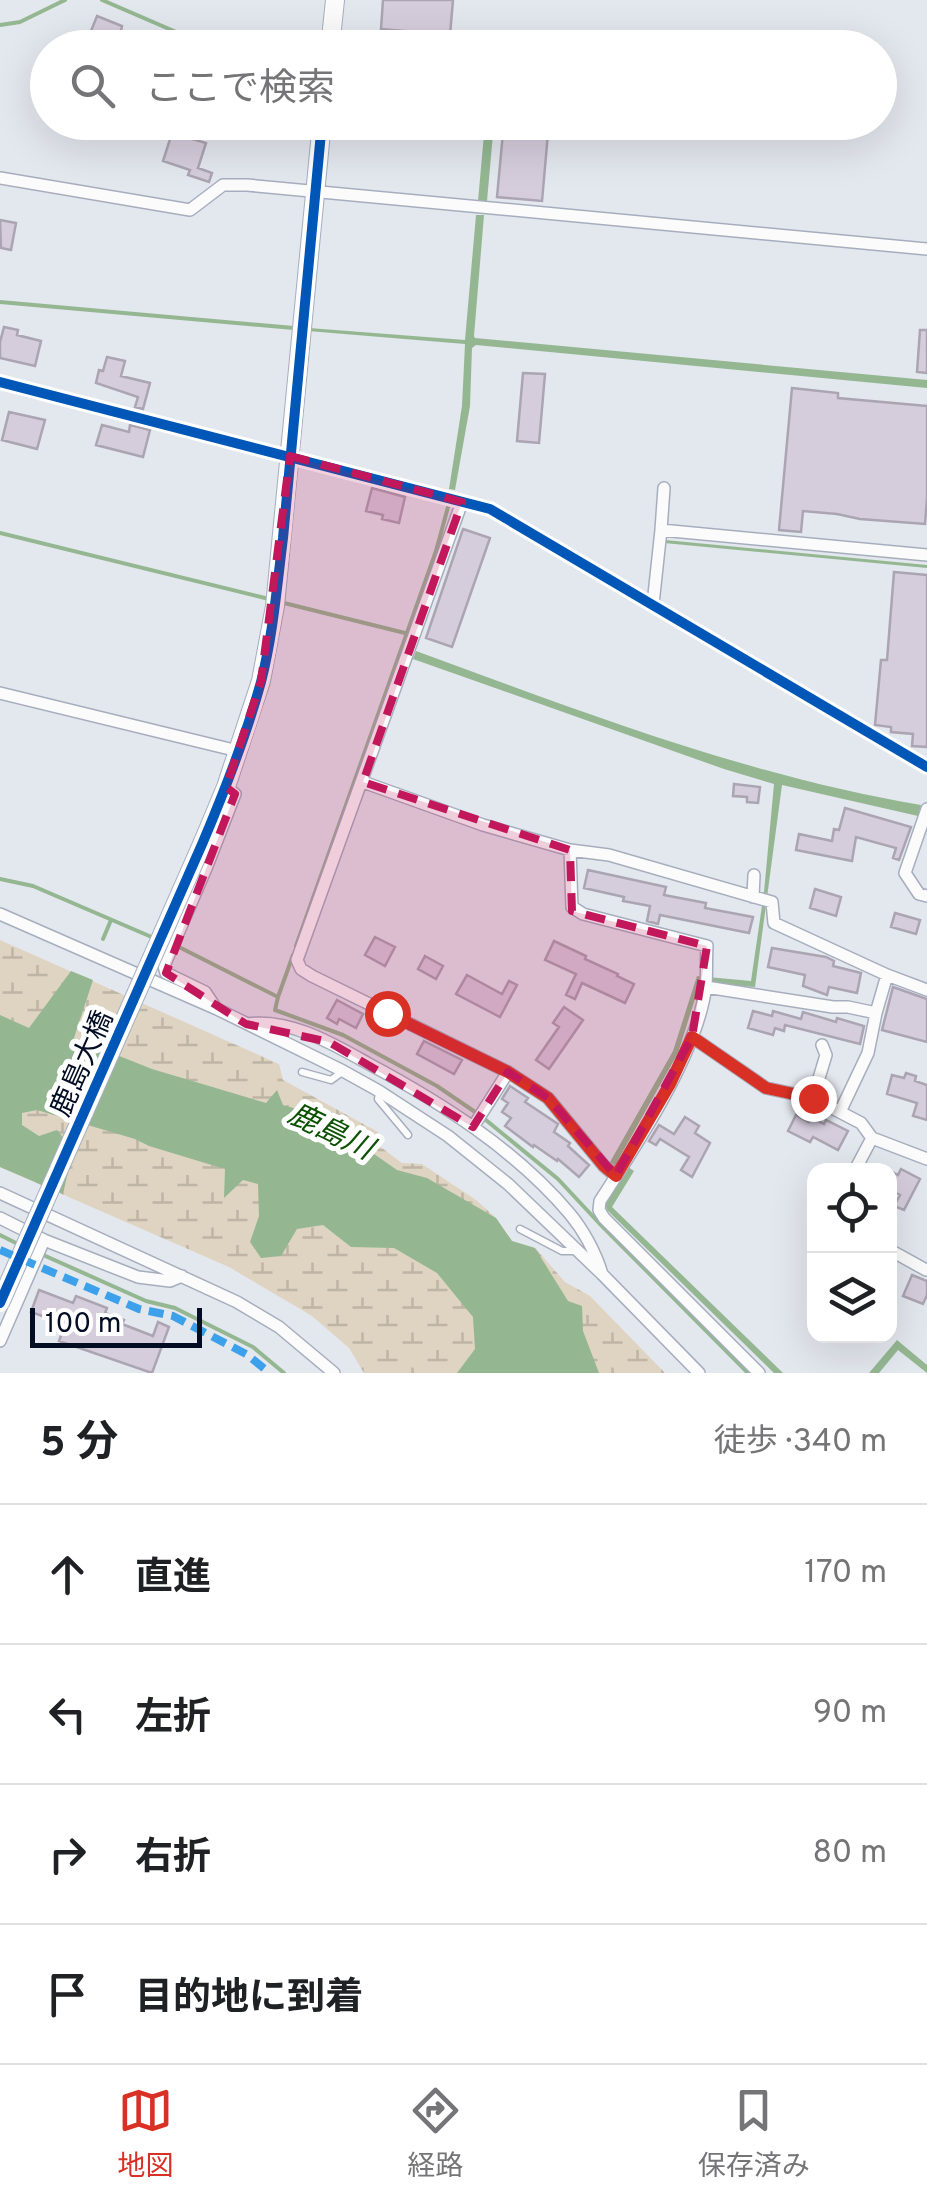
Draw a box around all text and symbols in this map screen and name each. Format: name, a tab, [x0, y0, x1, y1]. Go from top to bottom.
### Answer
search box	[30, 30, 897, 140]
icon: search	[65, 58, 120, 113]
text: ここで検索	[145, 66, 335, 115]
route start	[365, 991, 411, 1037]
street label: 鹿島大橋	[45, 1006, 123, 1123]
route end	[791, 1076, 837, 1122]
water label: 鹿島川	[281, 1097, 381, 1171]
map controls	[807, 1163, 897, 1343]
button: locate	[807, 1163, 897, 1253]
button: layers	[807, 1253, 897, 1343]
scale bar	[30, 1303, 202, 1348]
text: 100 m	[45, 1307, 121, 1343]
text: 5 分	[40, 1418, 118, 1471]
text: 徒歩 · 340 m	[714, 1423, 887, 1463]
icon: ahead	[40, 1547, 95, 1602]
text: 170 m	[804, 1554, 887, 1594]
text: 直進	[135, 1555, 211, 1604]
icon: left	[40, 1687, 95, 1742]
text: 90 m	[813, 1694, 887, 1734]
text: 左折	[135, 1695, 211, 1744]
icon: right	[40, 1827, 95, 1882]
text: 80 m	[813, 1834, 887, 1874]
text: 右折	[135, 1835, 211, 1884]
icon: arrive	[40, 1967, 95, 2022]
text: 目的地に到着	[135, 1975, 363, 2024]
tab: 地図	[117, 2083, 173, 2186]
tab: 経路	[407, 2083, 464, 2186]
tab: 保存済み	[698, 2083, 810, 2186]

